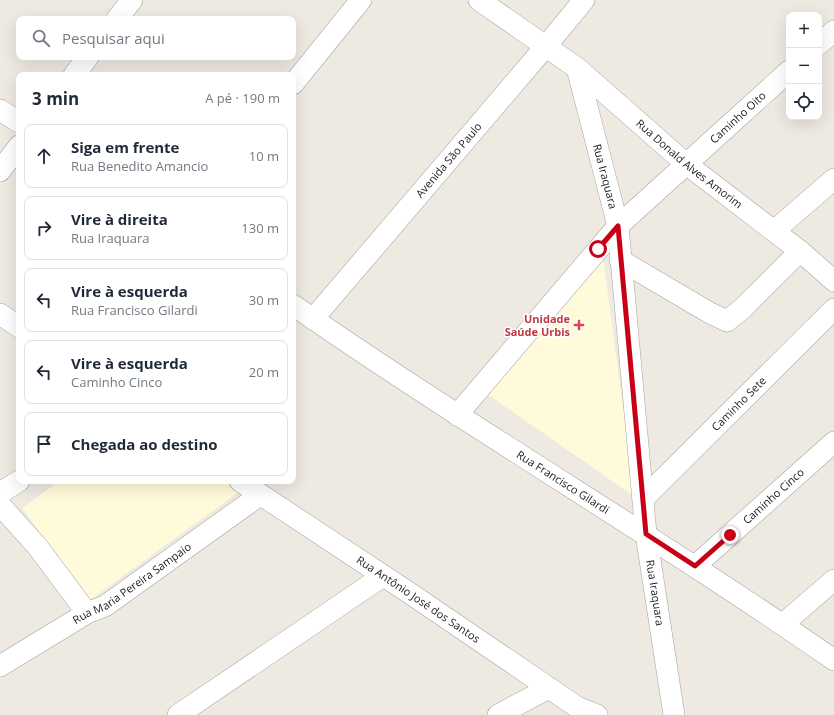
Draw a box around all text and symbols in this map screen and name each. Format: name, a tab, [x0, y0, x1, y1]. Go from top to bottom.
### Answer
map controls	[786, 12, 822, 120]
button: +	[786, 12, 822, 48]
search box	[16, 16, 296, 60]
icon: search	[30, 27, 52, 49]
text: Pesquisar aqui	[62, 28, 165, 48]
button: −	[786, 48, 822, 84]
button: locate	[786, 84, 822, 120]
text: 3 min	[32, 87, 79, 110]
street label: Caminho Oito	[706, 87, 769, 146]
text: A pé · 190 m	[205, 89, 280, 107]
street label: Rua Donald Alves Amorim	[633, 116, 746, 211]
street label: Avenida São Paulo	[412, 119, 485, 201]
text: Siga em frente	[71, 137, 179, 157]
street label: Rua Iraquara	[590, 142, 621, 210]
icon: ahead	[33, 145, 55, 167]
text: 10 m	[249, 147, 279, 165]
text: Rua Benedito Amancio	[71, 157, 208, 175]
text: Vire à direita	[71, 209, 168, 229]
icon: right	[33, 217, 55, 239]
text: 130 m	[241, 219, 279, 237]
text: Rua Iraquara	[71, 229, 149, 247]
route start	[589, 240, 607, 258]
text: Vire à esquerda	[71, 281, 188, 301]
icon: left	[33, 289, 55, 311]
text: 30 m	[249, 291, 279, 309]
text: Rua Francisco Gilardi	[71, 301, 198, 319]
place label: Unidade Saúde Urbis	[505, 311, 571, 339]
marker: Unidade Saúde Urbis	[573, 319, 585, 331]
text: Vire à esquerda	[71, 353, 188, 373]
icon: left	[33, 361, 55, 383]
text: 20 m	[249, 363, 279, 381]
text: Caminho Cinco	[71, 373, 162, 391]
street label: Caminho Sete	[708, 373, 769, 434]
icon: arrive	[33, 433, 55, 455]
text: Chegada ao destino	[71, 434, 218, 454]
street label: Rua Francisco Gilardi	[514, 447, 613, 517]
street label: Caminho Cinco	[739, 464, 807, 527]
route end	[721, 526, 739, 544]
street label: Rua Maria Pereira Sampaio	[70, 538, 194, 627]
street label: Rua Antônio José dos Santos	[354, 552, 483, 646]
street label: Rua Iraquara	[643, 559, 668, 627]

